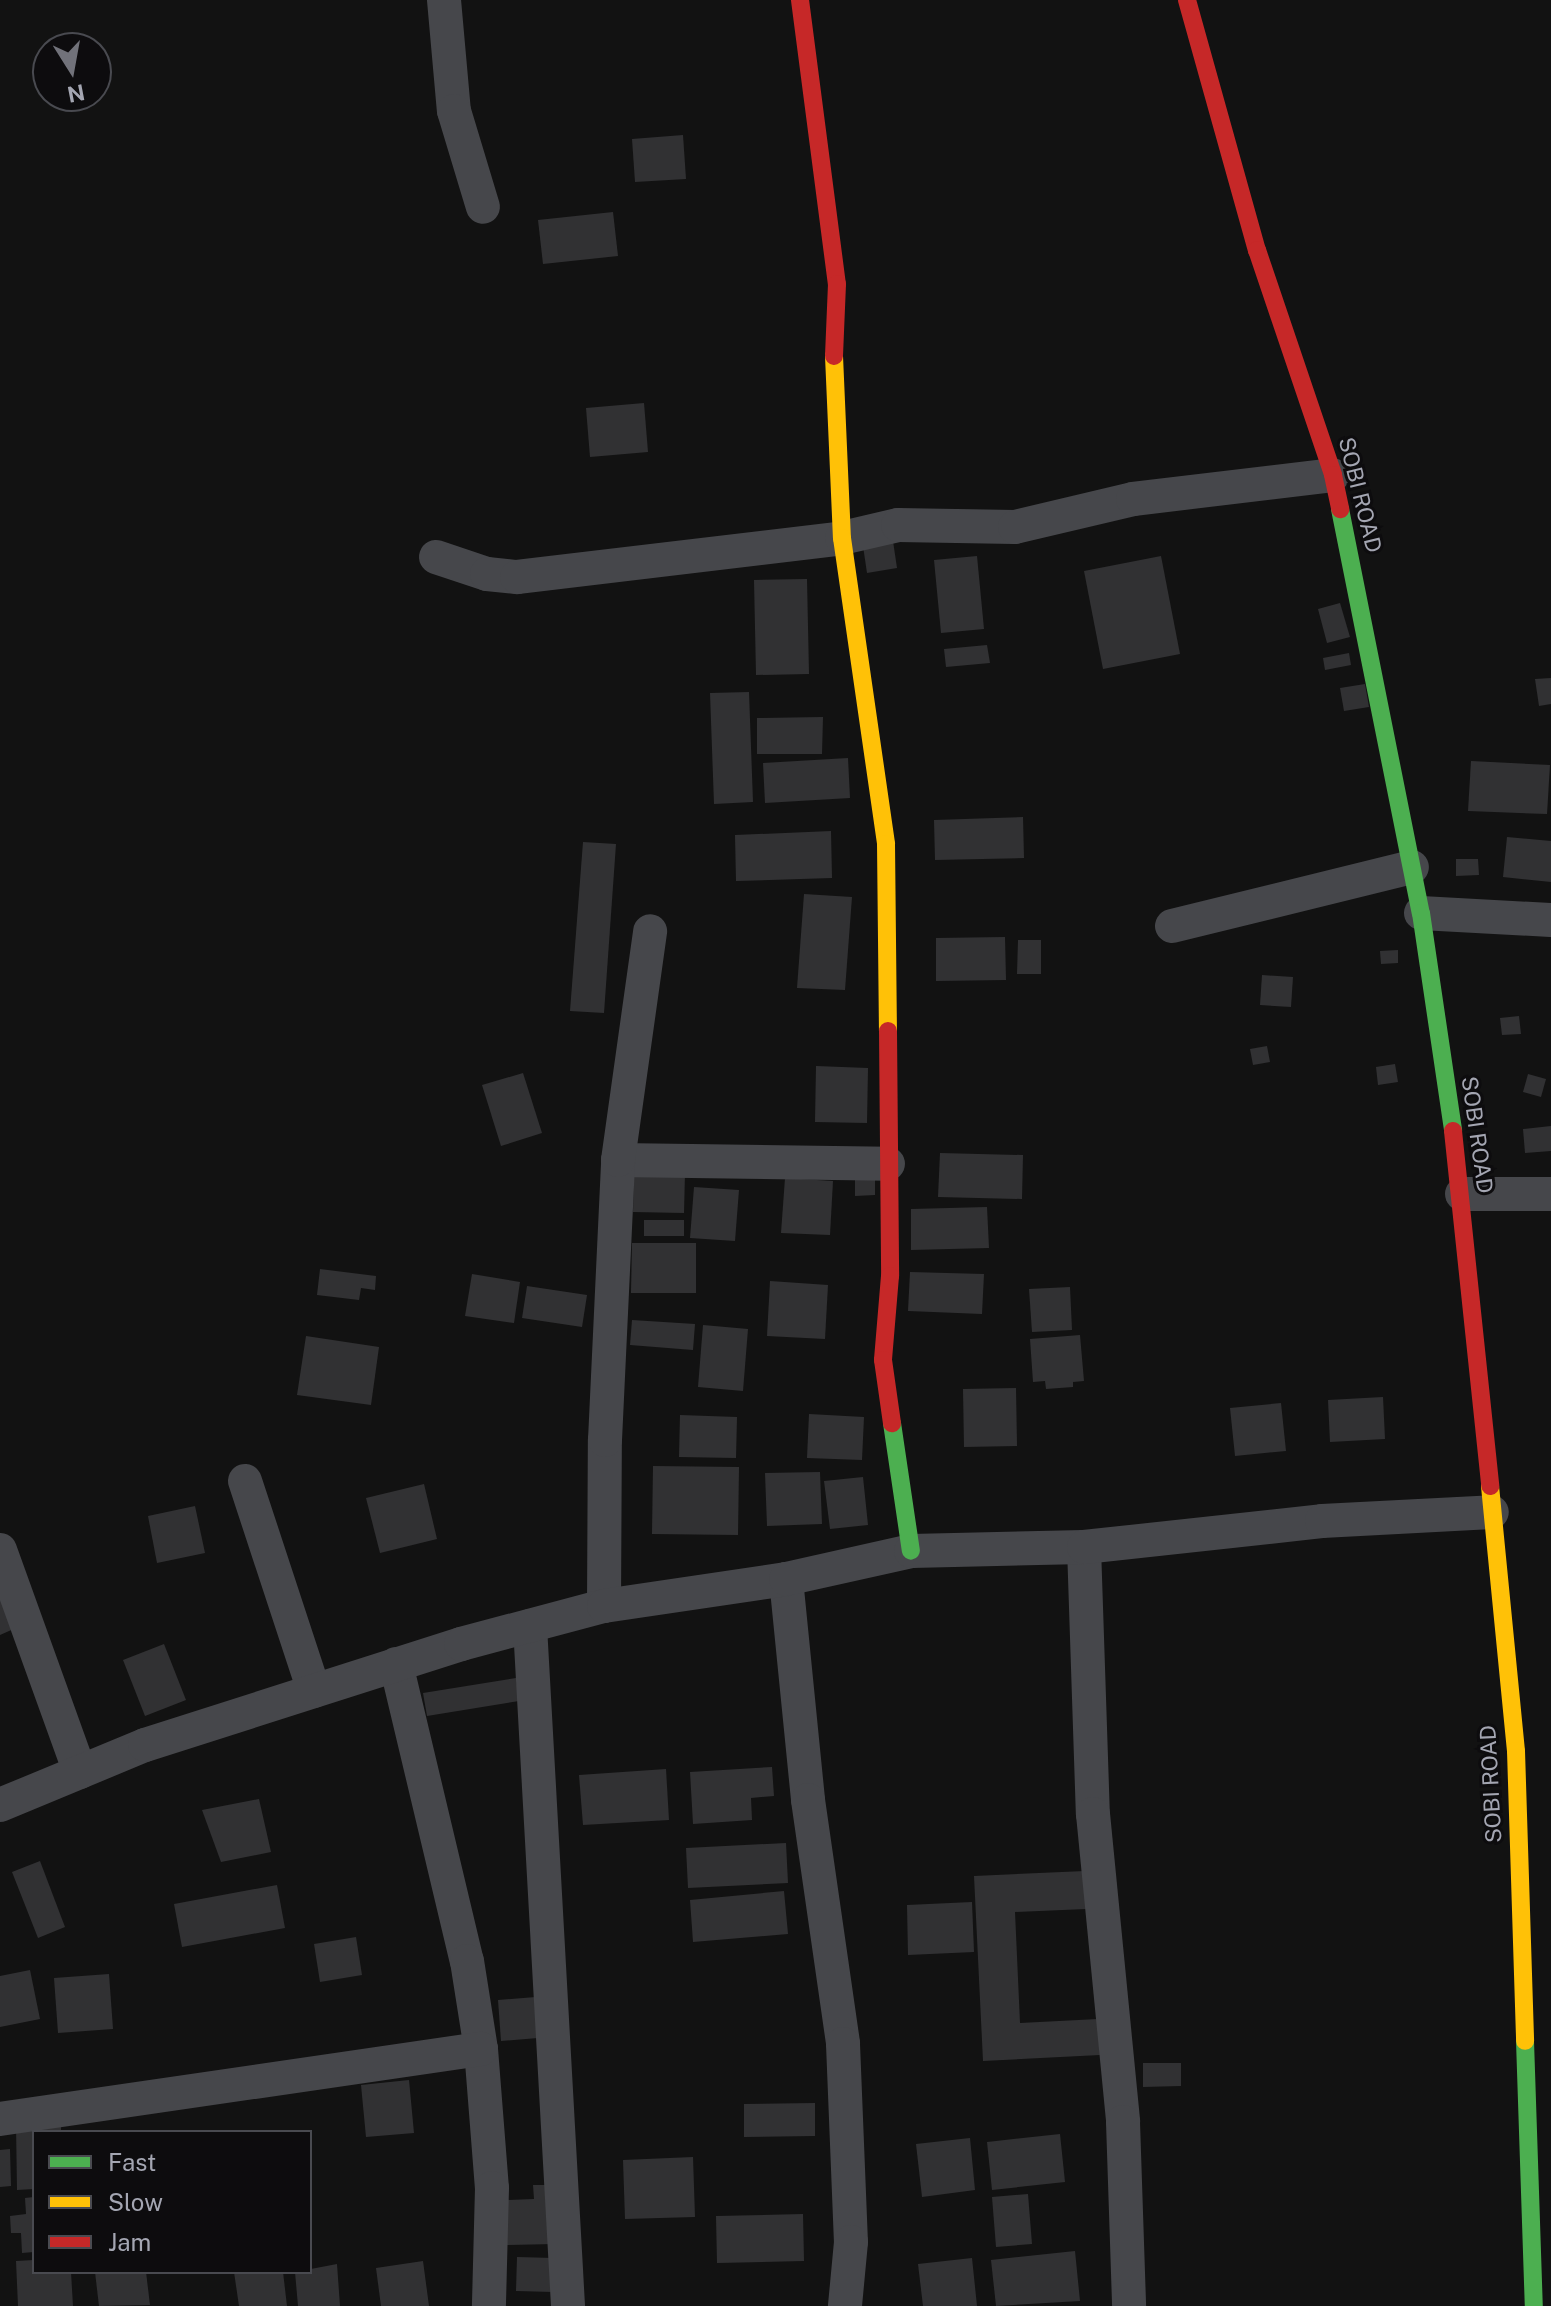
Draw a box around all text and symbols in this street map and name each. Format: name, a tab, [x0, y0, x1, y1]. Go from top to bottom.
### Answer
north arrow	[32, 32, 112, 112]
text: N	[65, 79, 87, 108]
street label: SOBI ROAD	[1333, 435, 1387, 555]
street label: SOBI ROAD	[1456, 1075, 1498, 1195]
street label: SOBI ROAD	[1475, 1724, 1507, 1844]
legend	[32, 2130, 312, 2274]
text: Fast	[108, 2148, 156, 2176]
text: Slow	[108, 2188, 163, 2216]
text: Jam	[108, 2228, 151, 2256]

